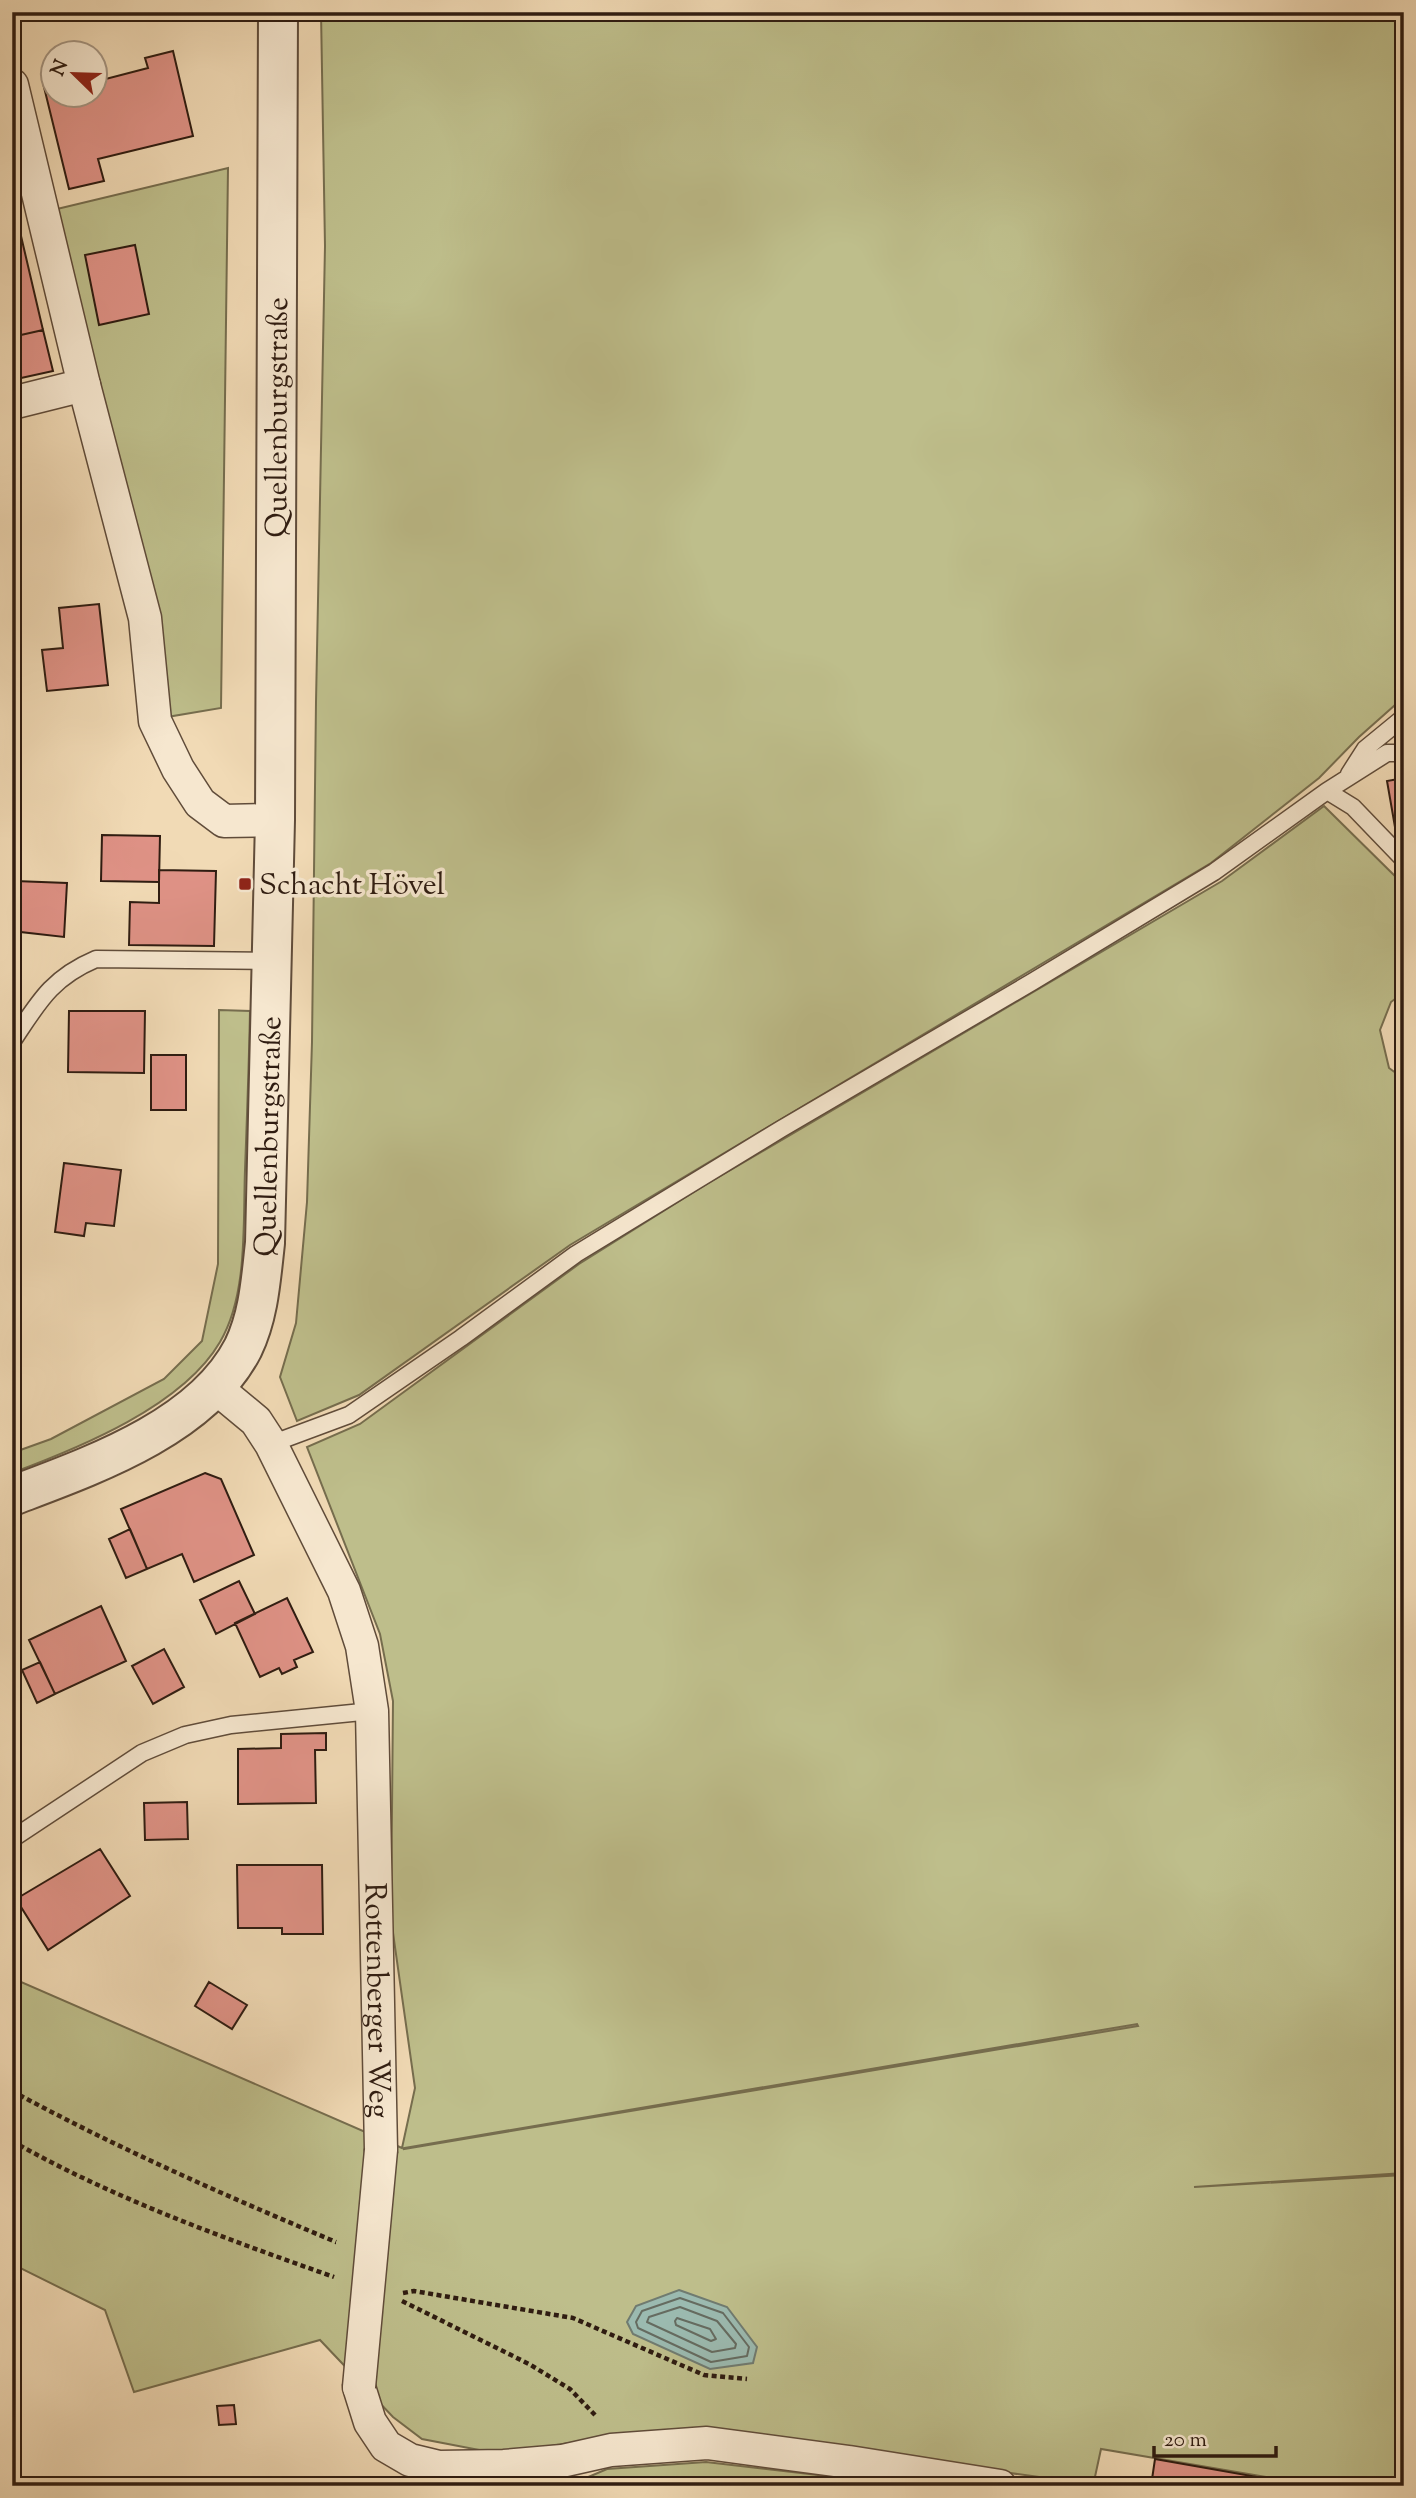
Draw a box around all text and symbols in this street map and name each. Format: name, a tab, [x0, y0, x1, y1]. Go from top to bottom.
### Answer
north arrow	[38, 38, 108, 108]
text: N	[45, 56, 76, 81]
street label: Quellenburgstraße	[257, 297, 301, 538]
place label: Schacht Hövel	[259, 865, 445, 908]
marker: Schacht Hövel	[237, 876, 253, 892]
street label: Quellenburgstraße	[245, 1016, 294, 1259]
street label: Rottenberger Weg	[352, 1882, 399, 2119]
scale bar	[1154, 2414, 1276, 2458]
text: 20 m	[1164, 2426, 1207, 2456]

